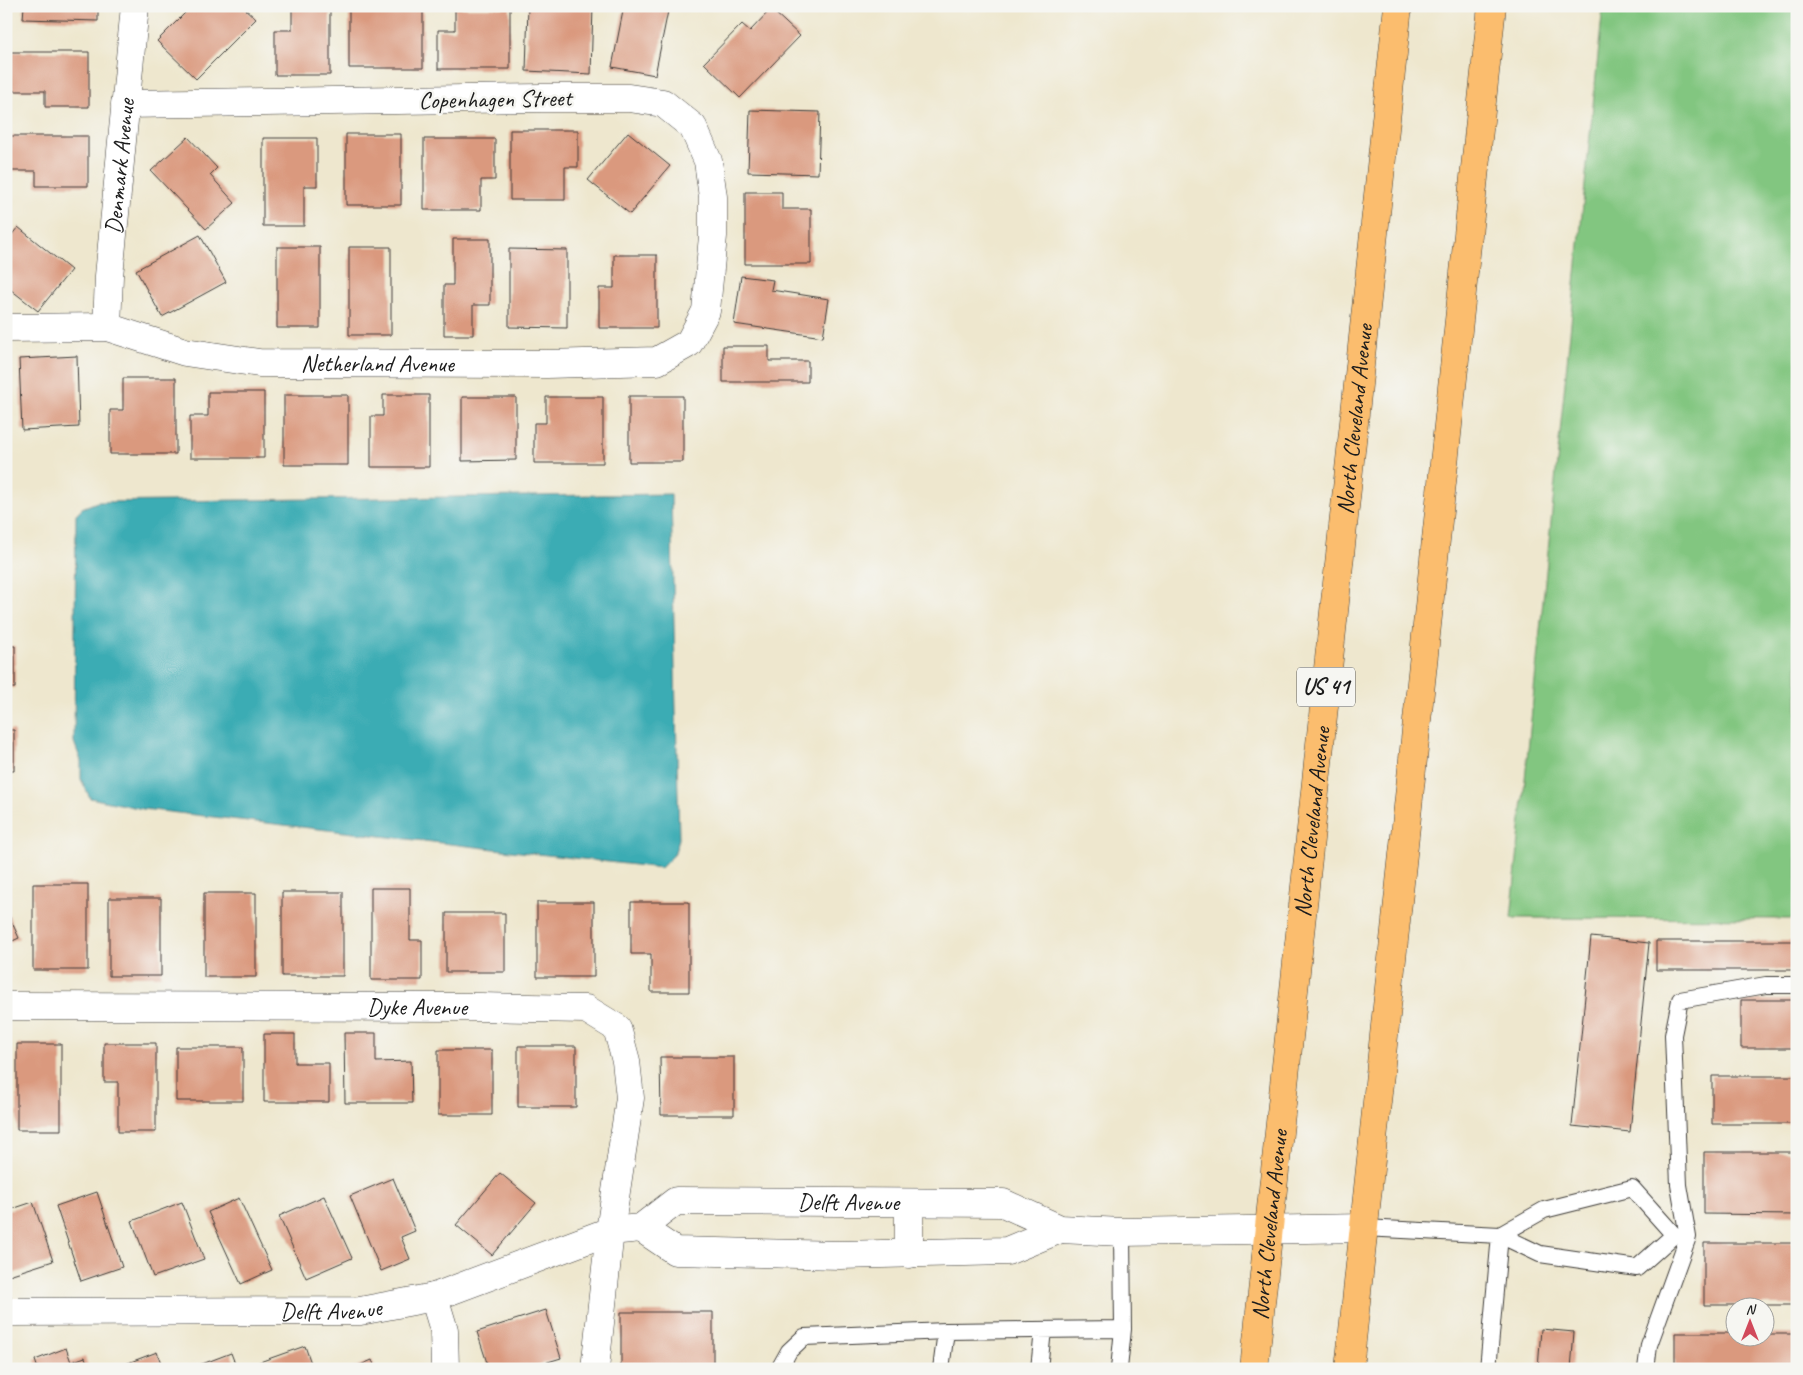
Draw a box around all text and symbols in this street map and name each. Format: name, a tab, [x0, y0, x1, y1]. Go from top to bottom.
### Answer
street label: Copenhagen Street	[418, 83, 574, 115]
street label: Denmark Avenue	[98, 95, 141, 235]
street label: North Cleveland Avenue	[1329, 321, 1380, 516]
street label: Netherland Avenue	[301, 348, 456, 379]
road number: US 41	[1297, 668, 1355, 706]
street label: North Cleveland Avenue	[1287, 723, 1337, 918]
street label: Dyke Avenue	[367, 992, 469, 1022]
street label: North Cleveland Avenue	[1244, 1126, 1294, 1321]
street label: Delft Avenue	[798, 1187, 901, 1217]
street label: Delft Avenue	[280, 1292, 386, 1326]
north arrow	[1726, 1298, 1776, 1348]
text: N	[1746, 1301, 1757, 1318]

